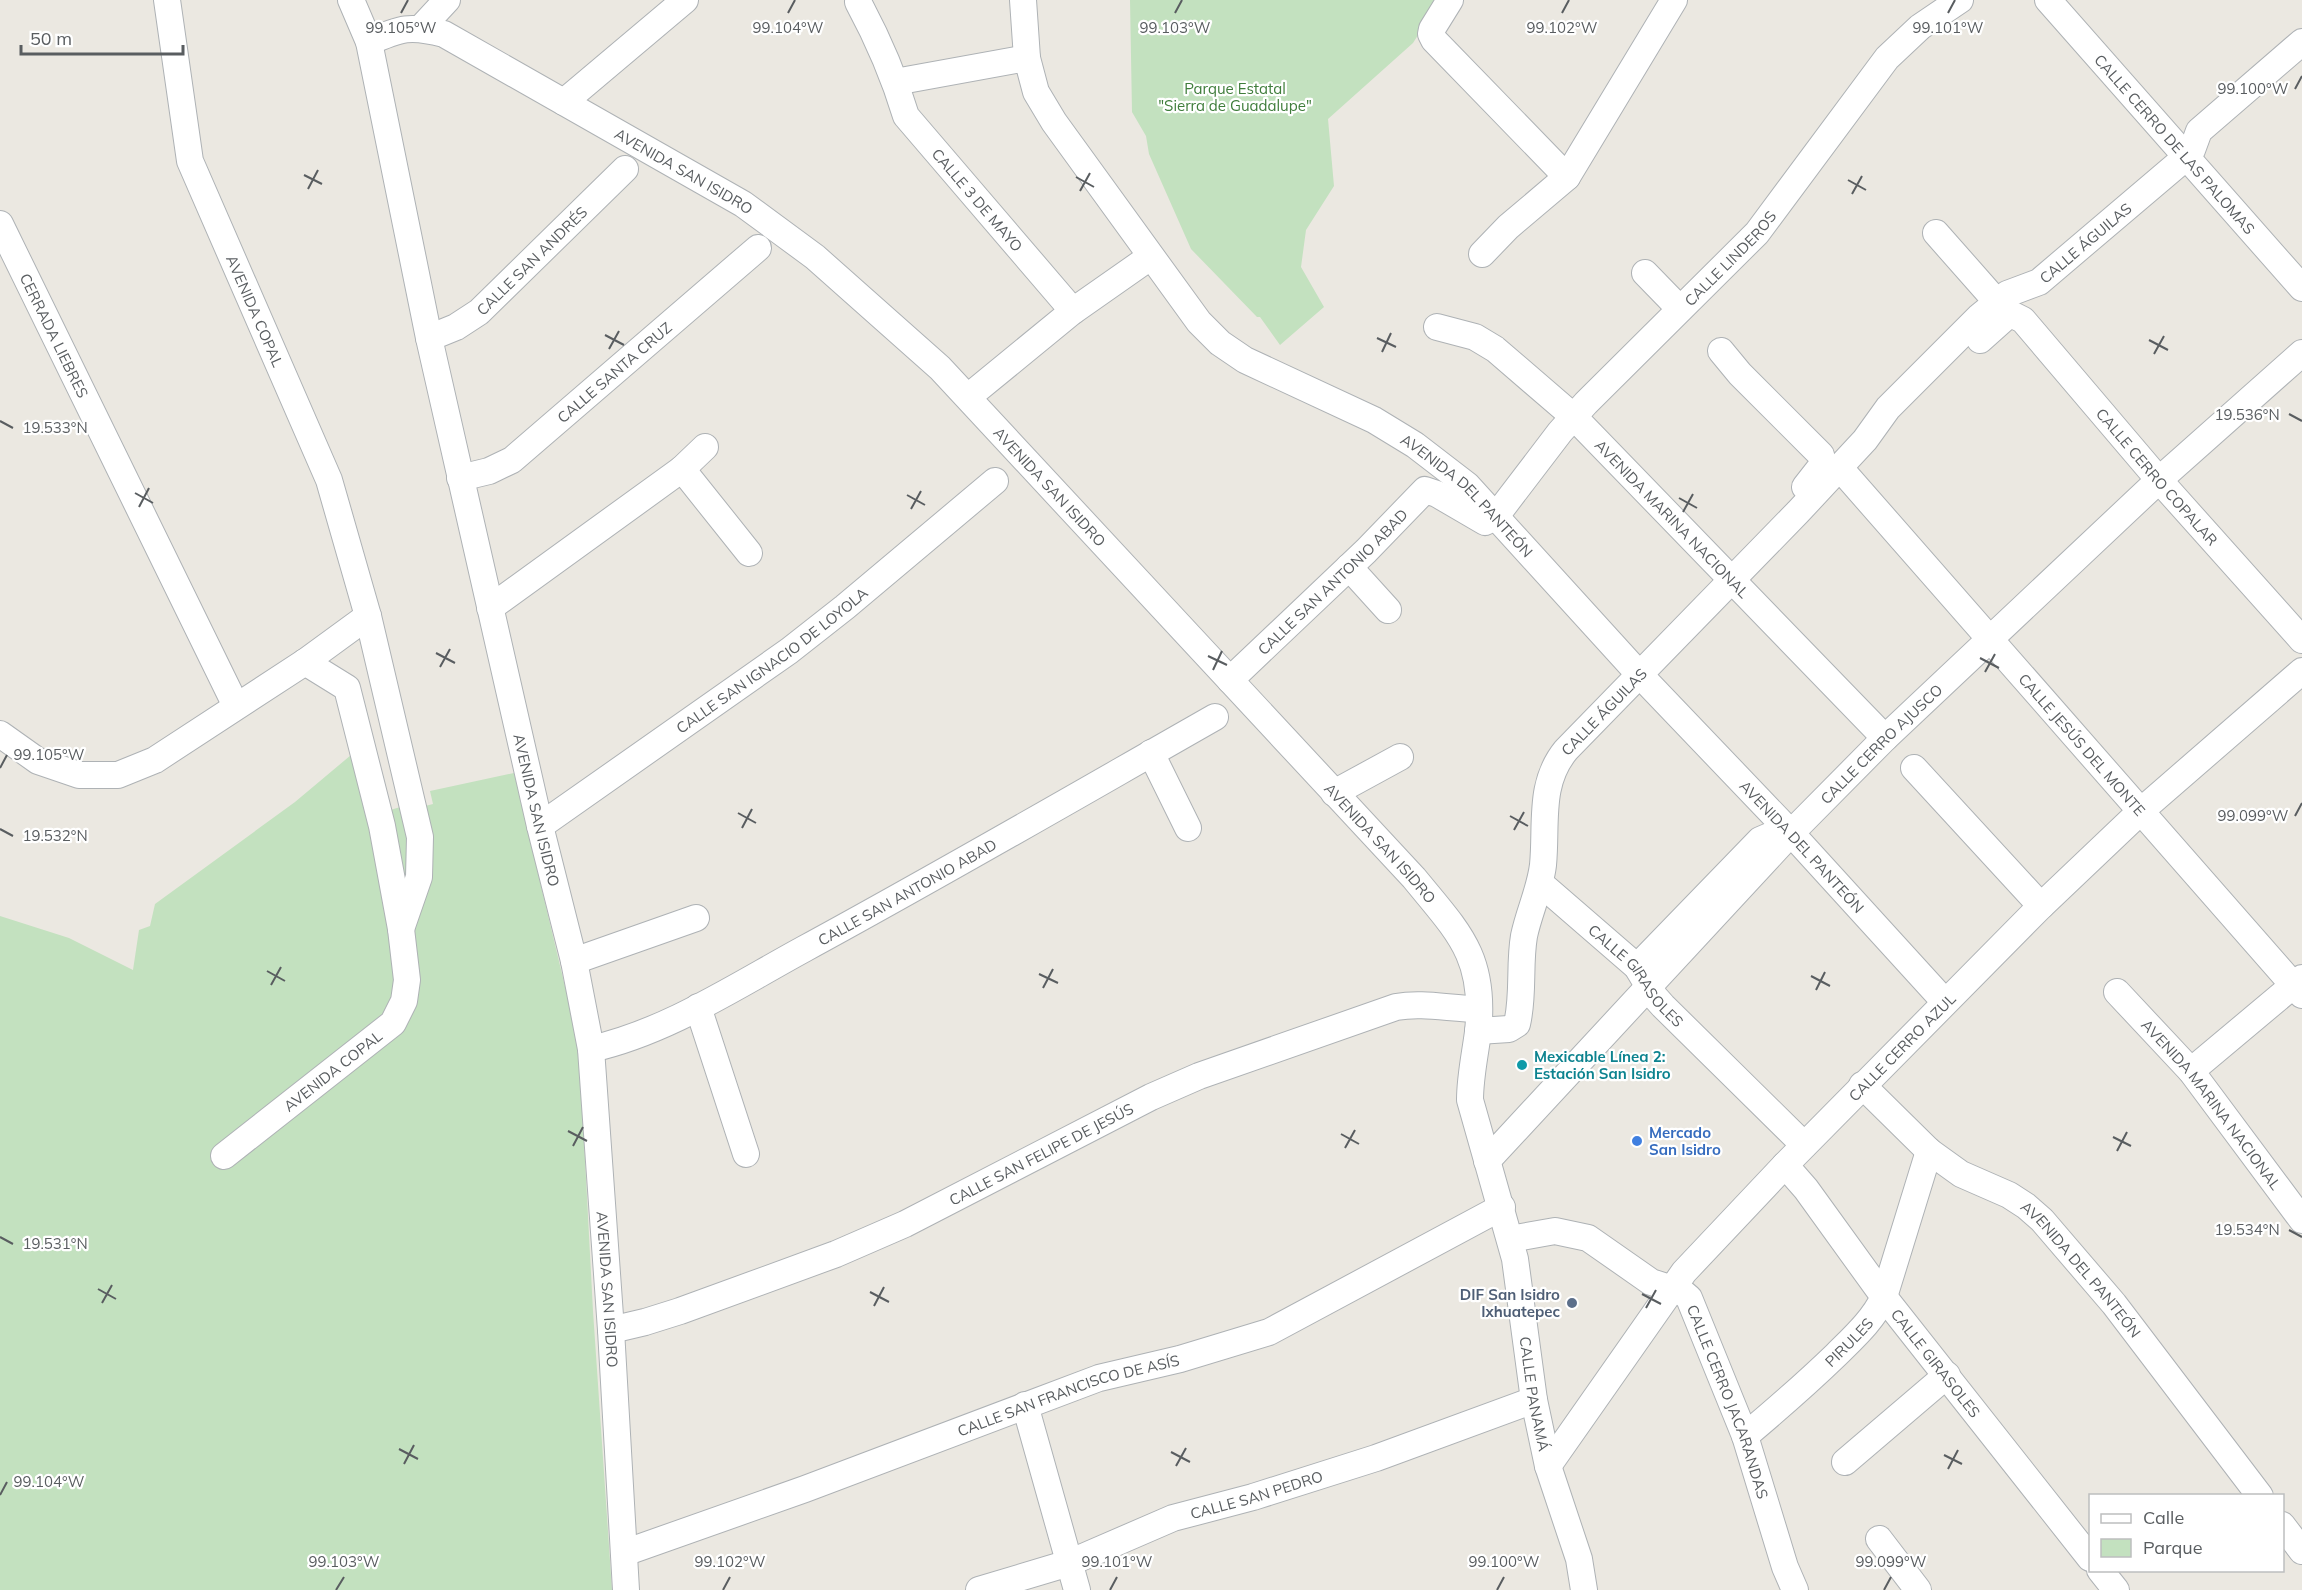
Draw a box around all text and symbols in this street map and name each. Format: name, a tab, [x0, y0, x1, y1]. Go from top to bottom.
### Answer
scale bar	[21, 18, 183, 56]
text: 99.105°W	[366, 18, 437, 37]
text: 99.104°W	[753, 18, 824, 37]
text: 99.103°W	[1140, 18, 1211, 37]
text: 99.102°W	[1527, 18, 1598, 37]
text: 99.101°W	[1913, 18, 1984, 37]
text: 50 m	[30, 27, 72, 50]
street label: CALLE CERRO DE LAS PALOMAS	[2091, 50, 2259, 238]
park label: Parque Estatal "Sierra de Guadalupe"	[1158, 79, 1312, 115]
text: 99.100°W	[2218, 79, 2289, 98]
street label: AVENIDA SAN ISIDRO	[611, 124, 757, 218]
street label: CALLE 3 DE MAYO	[928, 144, 1027, 255]
street label: CALLE ÁGUILAS	[2035, 198, 2135, 287]
street label: CALLE SAN ANDRÉS	[472, 202, 591, 319]
street label: CALLE LINDEROS	[1680, 207, 1780, 310]
street label: AVENIDA COPAL	[223, 252, 288, 370]
street label: CERRADA LIEBRES	[16, 270, 93, 401]
street label: CALLE SANTA CRUZ	[553, 317, 675, 427]
street label: CALLE CERRO COPALAR	[2092, 404, 2222, 549]
text: 19.536°N	[2214, 405, 2280, 424]
text: 19.533°N	[22, 418, 88, 437]
street label: AVENIDA SAN ISIDRO	[990, 423, 1110, 550]
street label: AVENIDA DEL PANTEÓN	[1397, 429, 1537, 561]
street label: AVENIDA MARINA NACIONAL	[1591, 435, 1753, 602]
street label: CALLE SAN ANTONIO ABAD	[1253, 504, 1411, 659]
street label: CALLE SAN IGNACIO DE LOYOLA	[672, 583, 871, 737]
street label: CALLE ÁGUILAS	[1557, 664, 1651, 759]
street label: CALLE JESÚS DEL MONTE	[2015, 669, 2150, 820]
street label: CALLE CERRO AJUSCO	[1816, 680, 1946, 808]
street label: AVENIDA SAN ISIDRO	[510, 732, 564, 888]
text: 99.105°W	[14, 745, 85, 764]
street label: AVENIDA DEL PANTEÓN	[1736, 776, 1868, 917]
street label: AVENIDA SAN ISIDRO	[1321, 779, 1440, 907]
text: 99.099°W	[2218, 806, 2289, 825]
text: 19.532°N	[22, 826, 88, 845]
street label: CALLE SAN ANTONIO ABAD	[814, 834, 1000, 949]
street label: CALLE GIRASOLES	[1585, 920, 1688, 1031]
street label: CALLE CERRO AZUL	[1844, 989, 1959, 1105]
street label: AVENIDA MARINA NACIONAL	[2138, 1015, 2285, 1193]
street label: AVENIDA COPAL	[279, 1026, 386, 1115]
place label: Mexicable Línea 2: Estación San Isidro	[1534, 1047, 1671, 1083]
marker: Mexicable Línea 2: Estación San Isidro	[1515, 1058, 1529, 1072]
street label: CALLE SAN FELIPE DE JESÚS	[946, 1098, 1136, 1209]
place label: Mercado San Isidro	[1649, 1123, 1721, 1159]
marker: Mercado San Isidro	[1630, 1134, 1644, 1148]
street label: AVENIDA DEL PANTEÓN	[2017, 1197, 2145, 1341]
street label: AVENIDA SAN ISIDRO	[593, 1211, 623, 1368]
text: 19.534°N	[2214, 1220, 2280, 1239]
text: 19.531°N	[22, 1234, 88, 1253]
place label: DIF San Isidro Ixhuatepec	[1460, 1285, 1560, 1321]
marker: DIF San Isidro Ixhuatepec	[1565, 1296, 1579, 1310]
street label: CALLE CERRO JACARANDAS	[1683, 1302, 1773, 1501]
street label: CALLE GIRASOLES	[1887, 1305, 1985, 1421]
street label: PIRULES	[1820, 1314, 1877, 1370]
street label: CALLE PANAMÁ	[1516, 1335, 1554, 1453]
street label: CALLE SAN FRANCISCO DE ASÍS	[955, 1350, 1181, 1440]
street label: CALLE SAN PEDRO	[1188, 1466, 1325, 1523]
text: 99.104°W	[14, 1472, 85, 1491]
legend	[2089, 1494, 2284, 1572]
text: Calle	[2143, 1506, 2184, 1529]
text: Parque	[2143, 1536, 2202, 1559]
text: 99.103°W	[309, 1552, 380, 1571]
text: 99.102°W	[695, 1552, 766, 1571]
text: 99.101°W	[1082, 1552, 1153, 1571]
text: 99.100°W	[1469, 1552, 1540, 1571]
text: 99.099°W	[1856, 1552, 1927, 1571]

